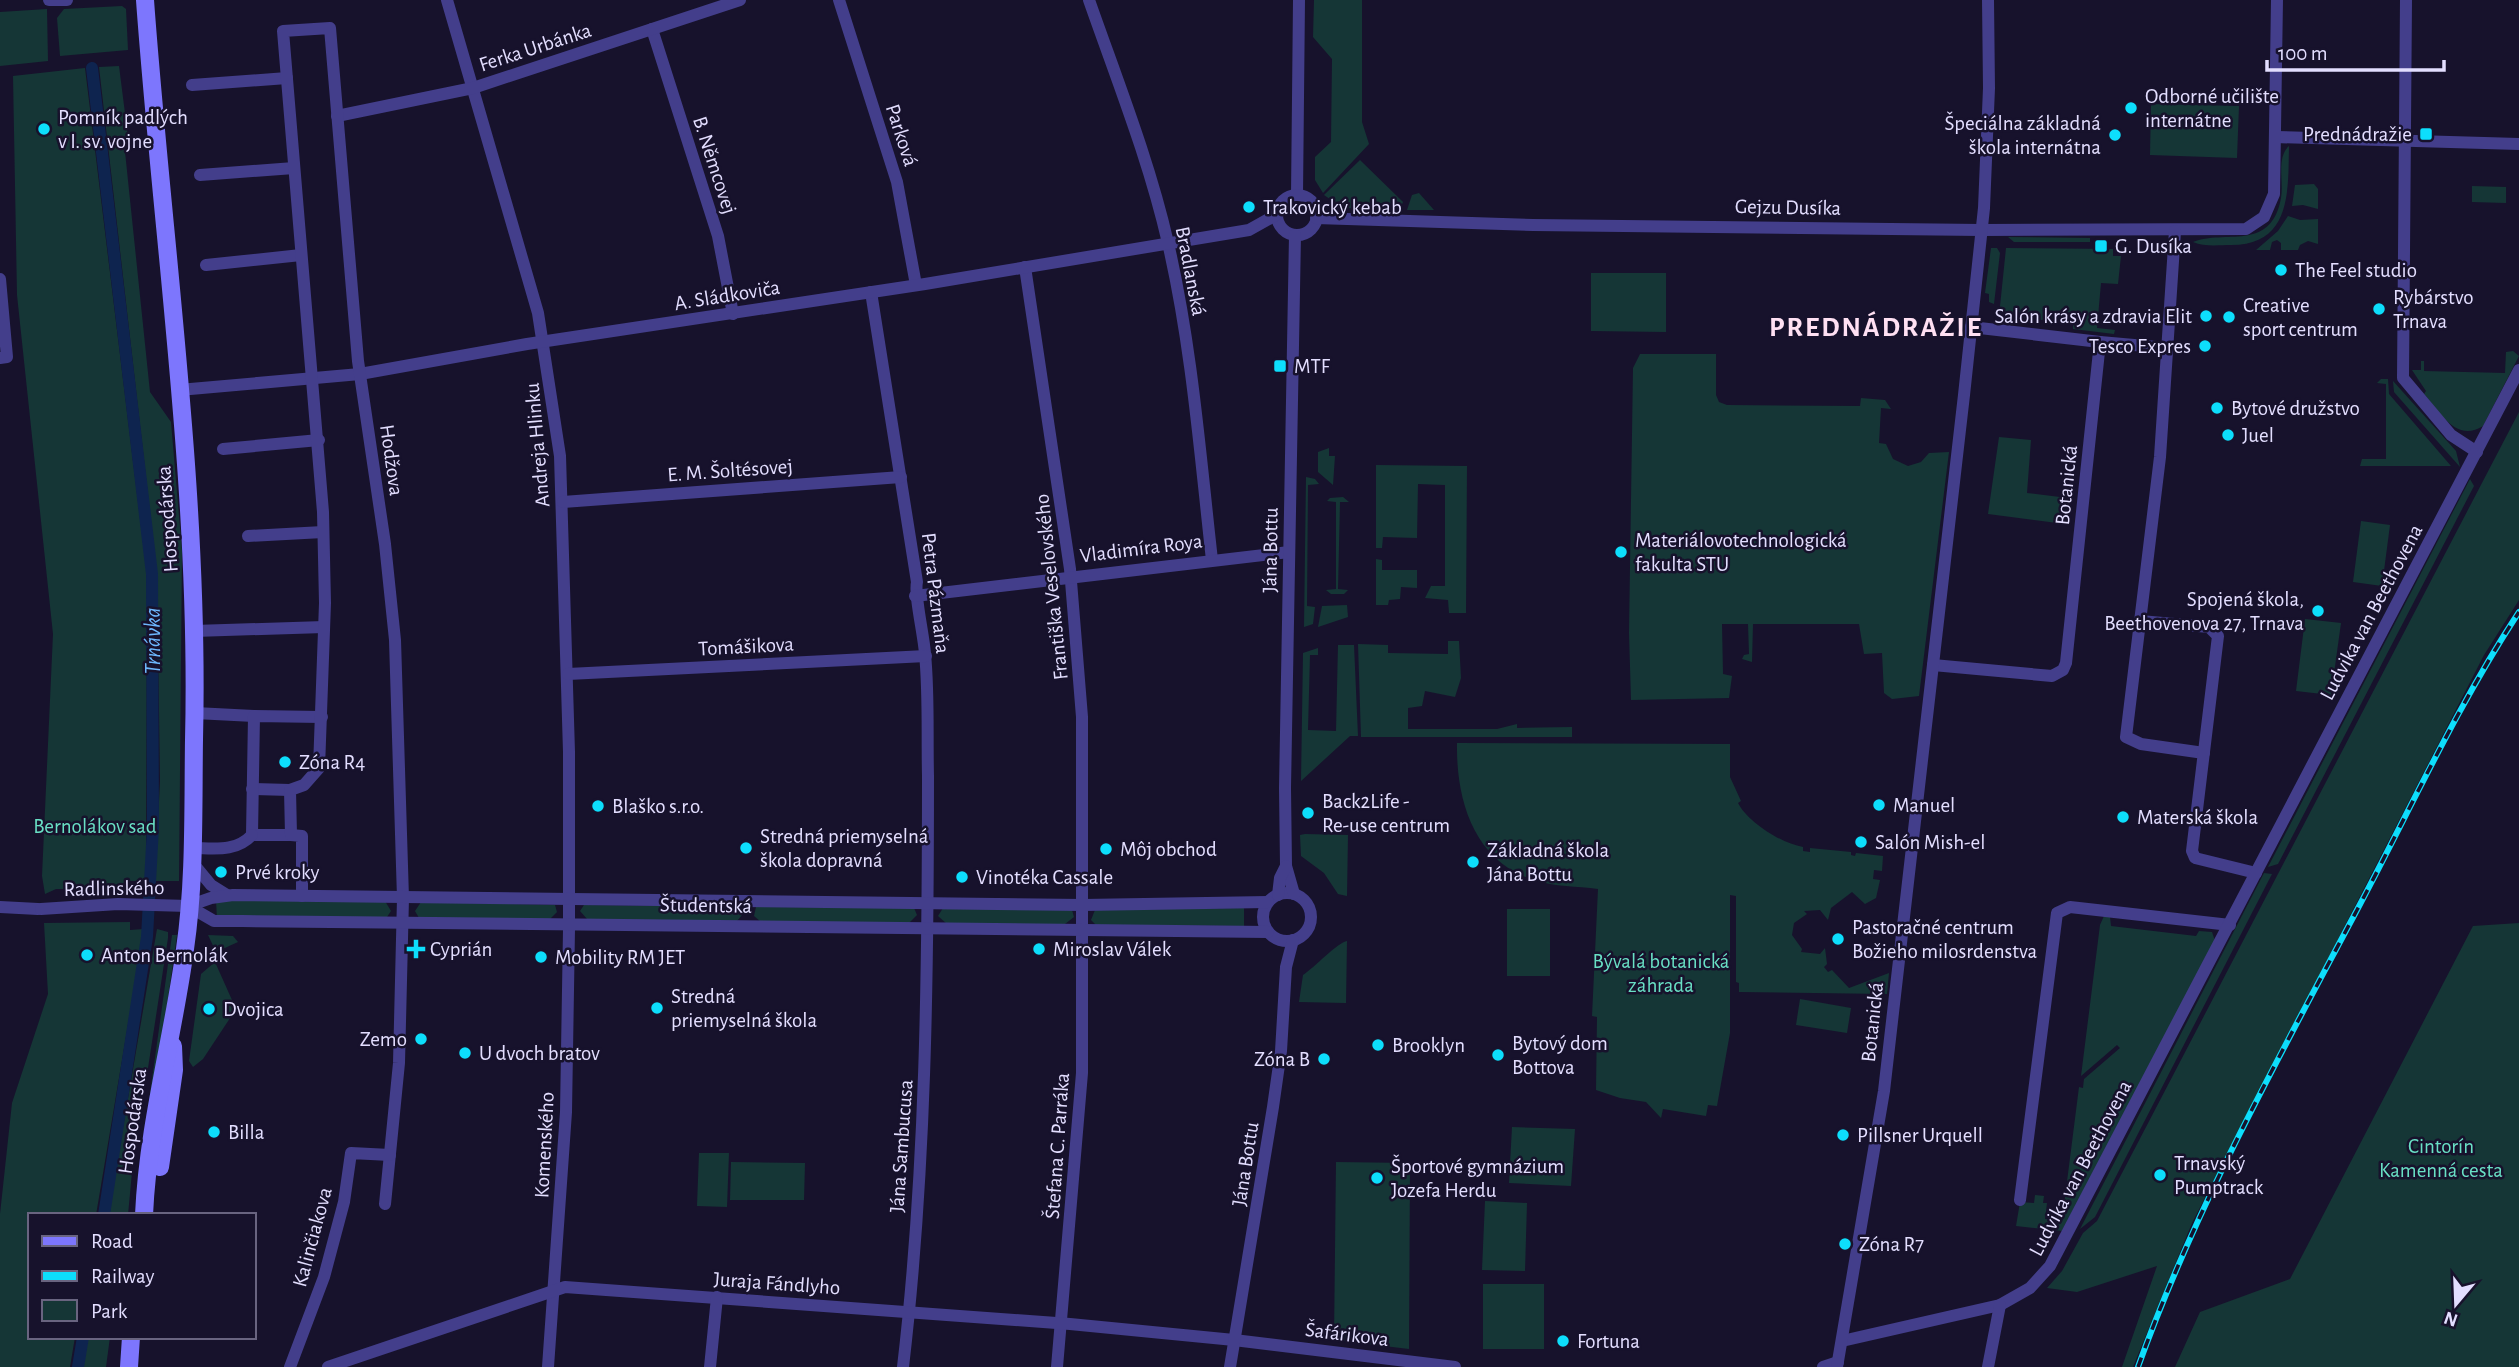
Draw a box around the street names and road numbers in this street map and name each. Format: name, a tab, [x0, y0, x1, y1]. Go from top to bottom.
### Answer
street label: Ferka Urbánka	[476, 19, 594, 75]
street label: Parková	[882, 101, 922, 169]
street label: B. Němcovej	[689, 114, 740, 216]
street label: Gejzu Dusíka	[1735, 196, 1842, 219]
street label: Bradlanská	[1172, 225, 1209, 318]
street label: A. Sládkoviča	[673, 277, 782, 314]
street label: Andreja Hlinku	[522, 382, 553, 508]
street label: Hodžova	[376, 423, 407, 497]
street label: Botanická	[2052, 444, 2081, 526]
street label: E. M. Šoltésovej	[666, 454, 794, 485]
street label: Hospodárska	[153, 465, 182, 573]
street label: Františka Veselovského	[1031, 493, 1072, 681]
street label: Jána Bottu	[1259, 507, 1282, 593]
street label: Ludvika van Beethovena	[2316, 521, 2427, 704]
street label: Petra Pázmaňa	[918, 531, 953, 655]
street label: Vladimíra Roya	[1079, 531, 1204, 566]
street label: Tomášikova	[698, 633, 795, 659]
street label: Radlinského	[63, 877, 165, 900]
street label: Študentská	[660, 892, 753, 917]
street label: Botanická	[1858, 981, 1887, 1063]
street label: Hospodárska	[115, 1066, 150, 1175]
street label: Štefana C. Parráka	[1040, 1072, 1073, 1220]
street label: Ludvika van Beethovena	[2025, 1077, 2136, 1260]
street label: Jána Sambucusa	[886, 1079, 917, 1213]
street label: Komenského	[531, 1091, 558, 1199]
street label: Jána Bottu	[1228, 1120, 1263, 1208]
street label: Kalinčiakova	[289, 1185, 336, 1289]
street label: Juraja Fándlyho	[713, 1269, 841, 1298]
street label: Šafárikova	[1304, 1317, 1390, 1350]

